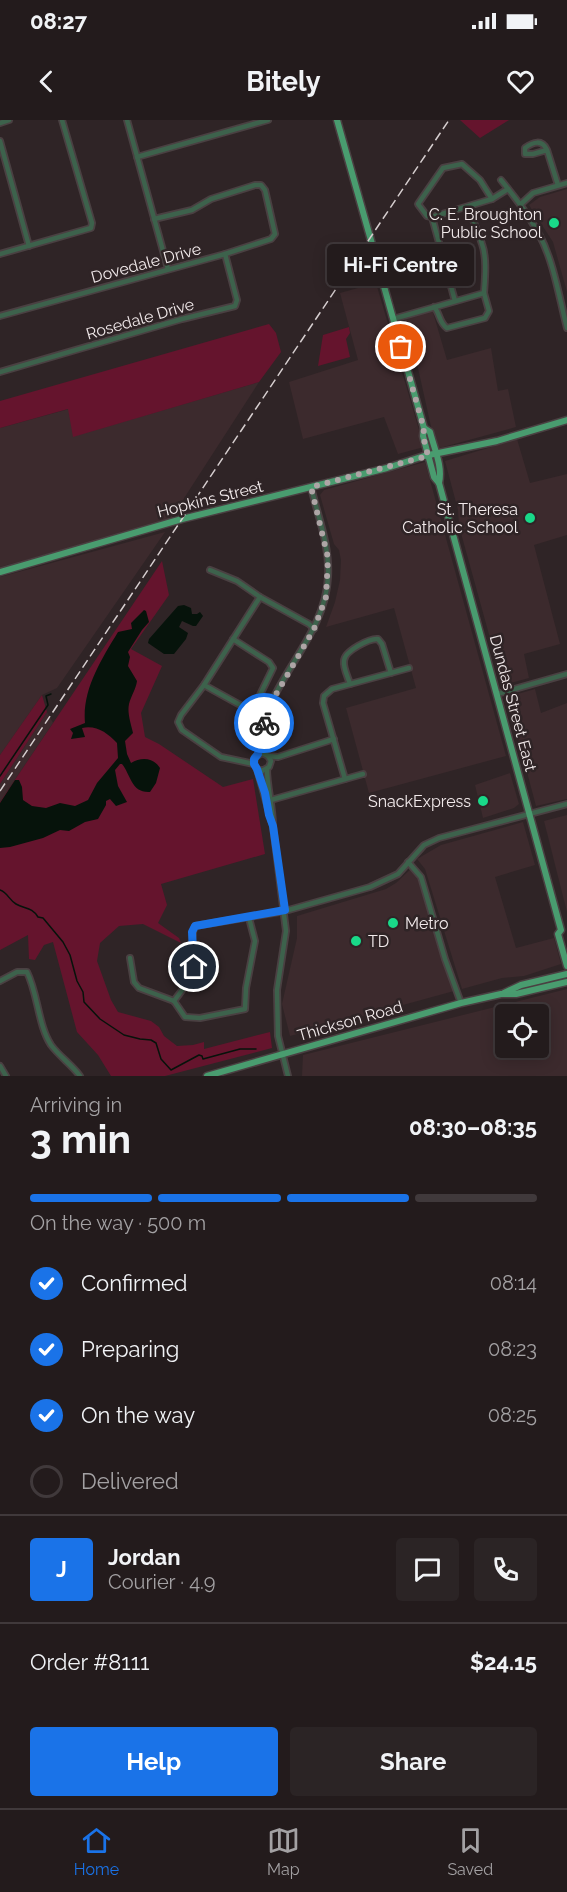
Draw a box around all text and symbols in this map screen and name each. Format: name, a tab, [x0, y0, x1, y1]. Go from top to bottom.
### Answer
text: 08:27	[30, 8, 87, 34]
icon: back	[30, 65, 63, 98]
icon: heart	[504, 65, 537, 98]
text: Bitely	[246, 66, 321, 97]
place label: C. E. Broughton Public School	[429, 205, 543, 242]
marker: C. E. Broughton Public School	[547, 216, 561, 230]
street label: Dovedale Drive	[89, 239, 203, 287]
callout: Hi-Fi Centre	[328, 245, 474, 287]
text: Hi-Fi Centre	[343, 253, 458, 277]
street label: Rosedale Drive	[84, 295, 196, 343]
pin	[375, 321, 426, 372]
icon: bag	[384, 330, 417, 363]
street label: Hopkins Street	[155, 477, 266, 521]
place label: St. Theresa Catholic School	[402, 500, 519, 537]
marker: St. Theresa Catholic School	[523, 511, 537, 525]
street label: Dundas Street East	[486, 633, 541, 774]
courier	[234, 693, 294, 753]
icon: bike	[248, 707, 281, 740]
place label: SnackExpress	[368, 792, 471, 811]
marker: SnackExpress	[476, 794, 490, 808]
place label: Metro	[405, 914, 448, 933]
marker: Metro	[386, 916, 400, 930]
place label: TD	[368, 932, 389, 951]
marker: TD	[349, 934, 363, 948]
pin	[168, 941, 219, 992]
icon: home	[177, 950, 210, 983]
street label: Thickson Road	[295, 997, 405, 1045]
map controls	[495, 1004, 549, 1058]
button: locate	[495, 1004, 549, 1058]
text: Arriving in	[30, 1093, 122, 1117]
text: 08:30–08:35	[409, 1114, 537, 1140]
text: 3 min	[30, 1116, 131, 1162]
text: On the way · 500 m	[30, 1211, 206, 1235]
icon: check	[30, 1267, 63, 1300]
text: Confirmed	[81, 1270, 188, 1296]
text: 08:14	[490, 1271, 537, 1295]
icon: check	[30, 1333, 63, 1366]
text: Preparing	[81, 1336, 179, 1362]
text: 08:23	[488, 1337, 537, 1361]
icon: check	[30, 1399, 63, 1432]
text: On the way	[81, 1402, 195, 1428]
text: 08:25	[488, 1403, 537, 1427]
text: Delivered	[81, 1468, 179, 1494]
button: chat	[396, 1538, 459, 1601]
button: phone	[474, 1538, 537, 1601]
text: Jordan	[108, 1544, 180, 1570]
text: J	[56, 1556, 67, 1582]
text: Courier · 4.9	[108, 1570, 216, 1594]
text: Order #8111	[30, 1649, 150, 1675]
text: $24.15	[470, 1649, 537, 1675]
button: Help	[30, 1727, 278, 1796]
button: Share	[290, 1727, 537, 1796]
tab: Home	[74, 1824, 119, 1879]
tab: Map	[267, 1824, 300, 1879]
tab: Saved	[447, 1824, 493, 1879]

